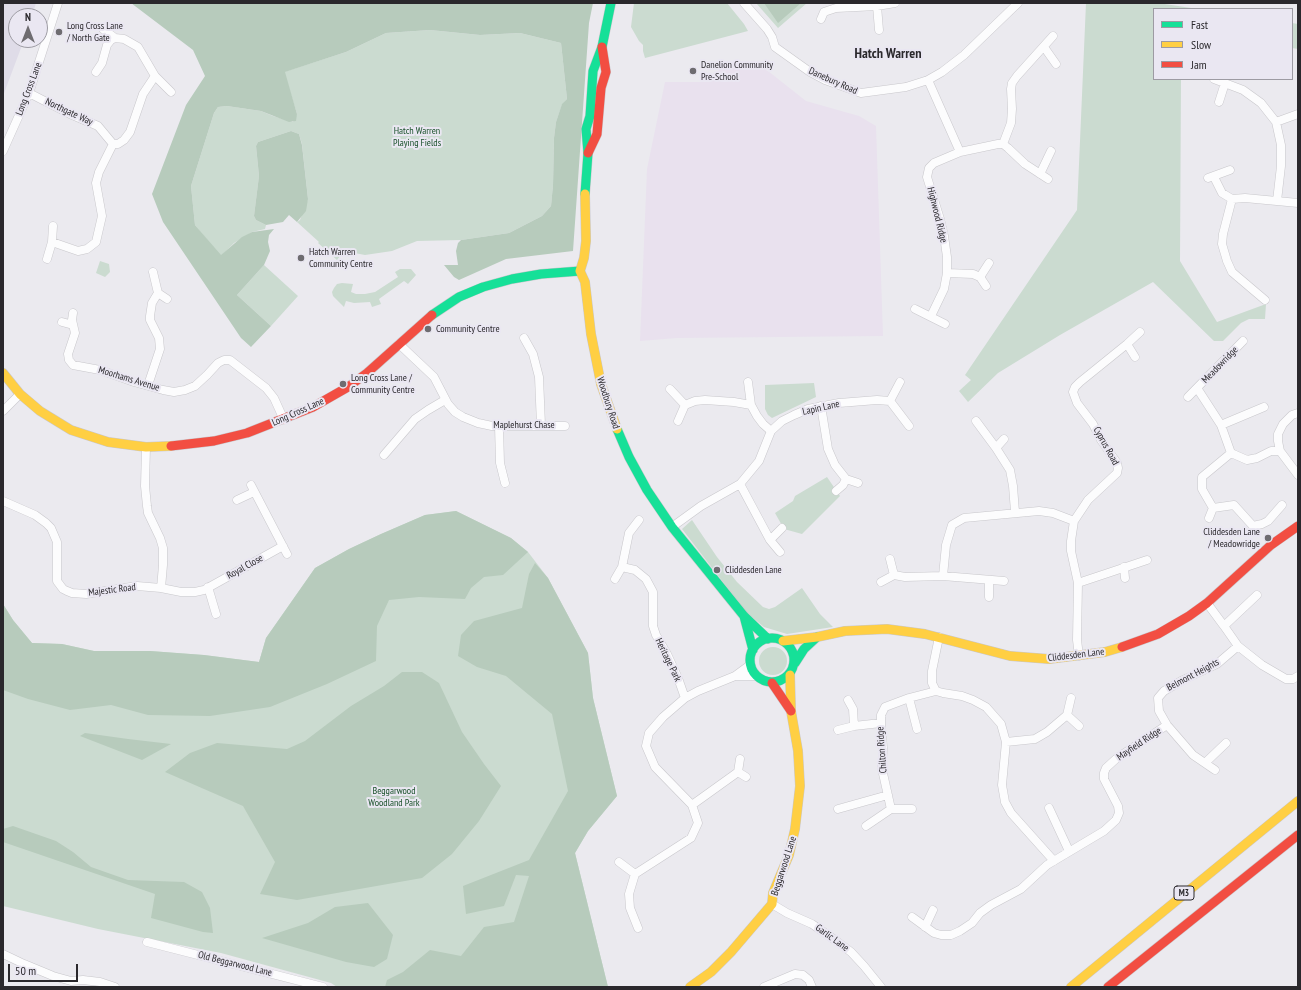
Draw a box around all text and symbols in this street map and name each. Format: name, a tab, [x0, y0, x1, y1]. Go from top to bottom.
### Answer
north arrow	[8, 8, 48, 48]
legend	[1153, 8, 1293, 80]
text: N	[25, 10, 31, 24]
text: Fast	[1191, 17, 1208, 32]
place label: Long Cross Lane / North Gate	[67, 20, 123, 44]
marker: Long Cross Lane / North Gate	[54, 27, 64, 37]
text: Slow	[1191, 37, 1211, 52]
district label: Hatch Warren	[854, 46, 922, 62]
text: Jam	[1191, 57, 1207, 72]
place label: Danelion Community Pre-School	[701, 59, 773, 82]
street label: Long Cross Lane	[13, 61, 45, 117]
street label: Danebury Road	[807, 65, 859, 97]
marker: Danelion Community Pre-School	[688, 66, 698, 76]
street label: Northgate Way	[43, 96, 95, 128]
park label: Hatch Warren Playing Fields	[393, 125, 441, 148]
street label: Highwood Ridge	[924, 186, 950, 244]
place label: Hatch Warren Community Centre	[309, 246, 373, 270]
marker: Hatch Warren Community Centre	[296, 253, 306, 263]
place label: Community Centre	[436, 323, 500, 335]
marker: Community Centre	[423, 324, 433, 334]
street label: Meadowridge	[1199, 344, 1241, 386]
street label: Moorhams Avenue	[97, 364, 161, 394]
place label: Long Cross Lane / Community Centre	[351, 372, 415, 396]
street label: Woodbury Road	[594, 376, 622, 430]
marker: Long Cross Lane / Community Centre	[338, 379, 348, 389]
street label: Long Cross Lane	[270, 395, 326, 429]
street label: Lapin Lane	[801, 398, 841, 418]
street label: Maplehurst Chase	[493, 419, 555, 431]
street label: Cyprus Road	[1091, 425, 1121, 467]
place label: Cliddesden Lane / Meadowridge	[1203, 526, 1260, 550]
marker: Cliddesden Lane / Meadowridge	[1263, 533, 1273, 543]
street label: Royal Close	[225, 552, 265, 582]
place label: Cliddesden Lane	[725, 564, 782, 576]
marker: Cliddesden Lane	[712, 565, 722, 575]
street label: Majestic Road	[88, 581, 136, 599]
street label: Heritage Park	[652, 636, 684, 684]
street label: Cliddesden Lane	[1047, 646, 1105, 664]
street label: Belmont Heights	[1165, 656, 1221, 694]
street label: Mayfield Ridge	[1114, 725, 1164, 763]
street label: Chilton Ridge	[874, 726, 890, 774]
park label: Beggarwood Woodland Park	[368, 785, 420, 808]
street label: Beggarwood Lane	[769, 835, 799, 897]
road number: M3	[1174, 886, 1194, 900]
street label: Garlic Lane	[813, 922, 851, 954]
street label: Old Beggarwood Lane	[197, 949, 273, 979]
scale bar	[10, 956, 80, 982]
text: 50 m	[15, 963, 36, 978]

